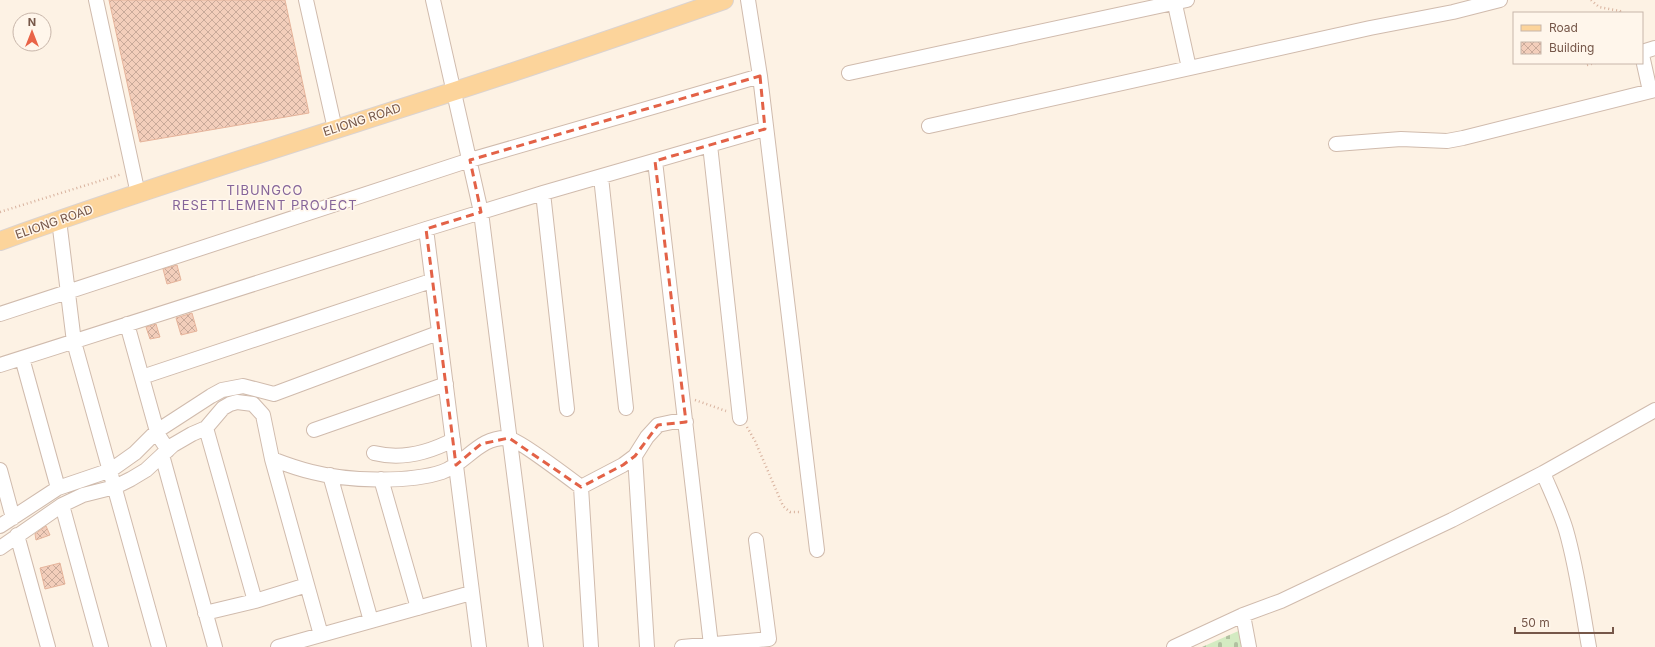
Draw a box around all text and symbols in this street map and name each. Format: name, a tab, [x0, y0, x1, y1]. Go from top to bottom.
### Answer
north arrow	[12, 12, 52, 52]
legend	[1513, 12, 1643, 64]
text: N	[28, 15, 36, 29]
text: Road	[1549, 20, 1578, 35]
text: Building	[1549, 40, 1594, 55]
street label: ELIONG ROAD	[321, 100, 403, 139]
district label: TIBUNGCO RESETTLEMENT PROJECT	[172, 182, 358, 213]
street label: ELIONG ROAD	[13, 201, 95, 242]
scale bar	[1515, 609, 1613, 635]
text: 50 m	[1521, 615, 1550, 630]

